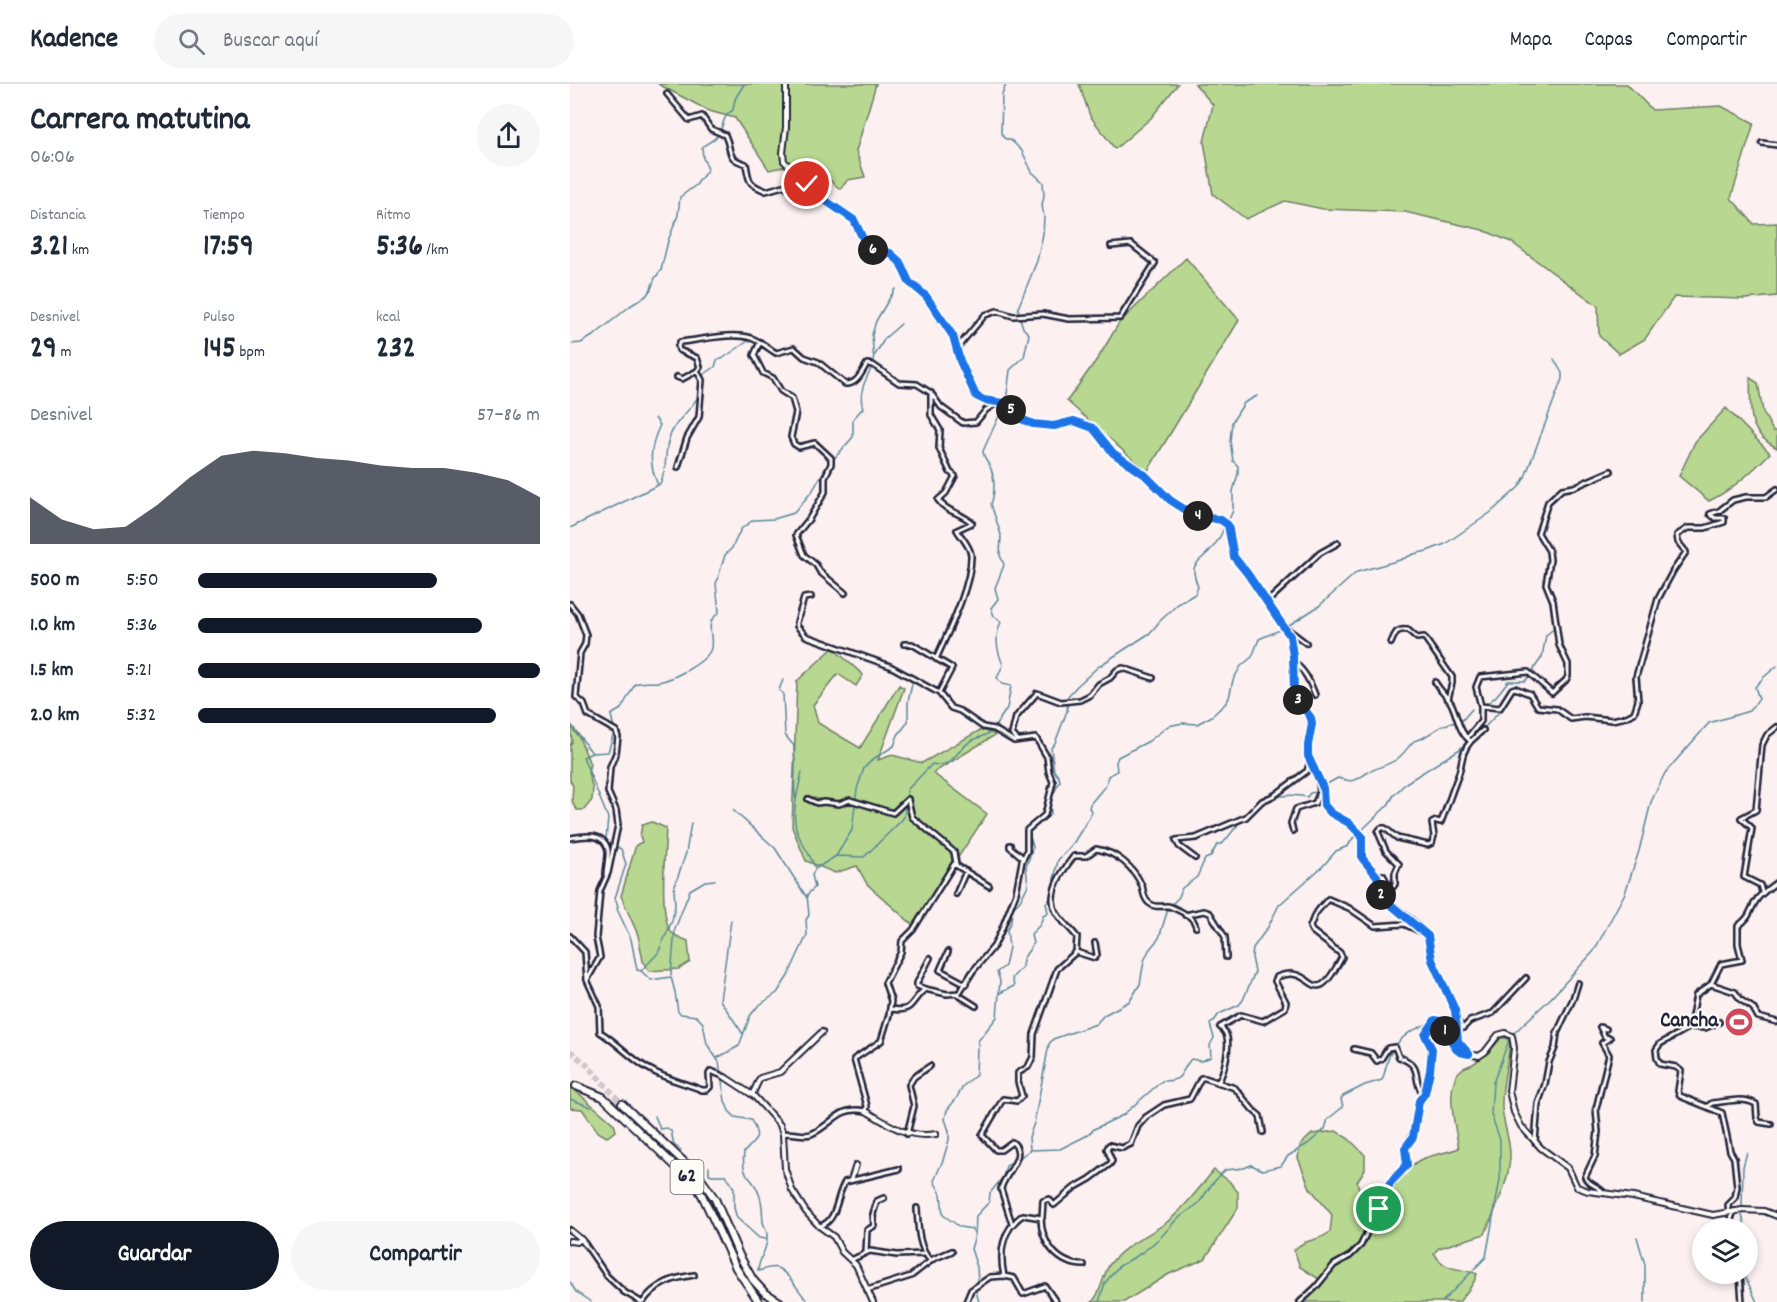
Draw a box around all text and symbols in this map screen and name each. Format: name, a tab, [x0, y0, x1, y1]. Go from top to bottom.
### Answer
search box	[154, 14, 574, 68]
text: Kadence	[30, 21, 118, 61]
icon: search	[175, 25, 208, 58]
text: Buscar aquí	[223, 26, 318, 57]
text: Mapa	[1510, 26, 1552, 56]
text: Capas	[1585, 26, 1633, 56]
text: Compartir	[1666, 26, 1747, 56]
text: Carrera matutina	[30, 98, 250, 145]
button: share	[477, 104, 540, 167]
text: 06:06	[30, 144, 75, 172]
pin	[781, 158, 832, 209]
icon: check	[790, 167, 823, 200]
text: Distancia	[30, 204, 86, 227]
text: Tiempo	[203, 204, 245, 227]
text: Ritmo	[376, 204, 411, 227]
text: 3.21	[30, 227, 68, 270]
text: 17:59	[203, 227, 254, 270]
text: 5:36	[376, 227, 423, 270]
pin: 6	[858, 235, 888, 265]
text: 6	[869, 238, 877, 261]
text: km	[68, 239, 89, 262]
text: /km	[423, 239, 449, 262]
text: Desnivel	[30, 306, 80, 329]
text: Pulso	[203, 306, 235, 329]
text: kcal	[376, 306, 400, 329]
text: 29	[30, 329, 57, 372]
text: 145	[203, 329, 236, 372]
text: 232	[376, 329, 416, 372]
text: m	[57, 341, 72, 364]
text: bpm	[236, 341, 265, 364]
pin: 5	[996, 395, 1026, 425]
text: 5	[1007, 398, 1015, 421]
text: Desnivel	[30, 402, 92, 430]
text: 57–86 m	[477, 402, 540, 430]
pin: 4	[1183, 501, 1213, 531]
text: 4	[1195, 504, 1201, 527]
text: 500 m	[30, 567, 79, 595]
text: 5:50	[126, 567, 159, 595]
text: 1.0 km	[30, 612, 75, 640]
text: 5:36	[126, 612, 157, 640]
text: 1.5 km	[30, 657, 73, 685]
text: 5:21	[126, 657, 152, 685]
pin: 3	[1283, 685, 1313, 715]
text: 3	[1294, 688, 1302, 711]
text: 2.0 km	[30, 702, 79, 730]
text: 5:32	[126, 702, 156, 730]
pin: 2	[1366, 880, 1396, 910]
text: 2	[1378, 883, 1385, 906]
sports icon: Cancha	[1723, 1006, 1755, 1038]
place label: Cancha	[1660, 1007, 1719, 1037]
pin: 1	[1430, 1016, 1460, 1046]
text: 1	[1443, 1019, 1447, 1042]
road number: 62	[670, 1160, 704, 1194]
pin	[1353, 1183, 1404, 1234]
icon: arrive	[1362, 1192, 1395, 1225]
map controls	[1692, 1218, 1758, 1284]
button: layers	[1692, 1218, 1758, 1284]
button: Guardar	[30, 1221, 279, 1290]
button: Compartir	[291, 1221, 540, 1290]

